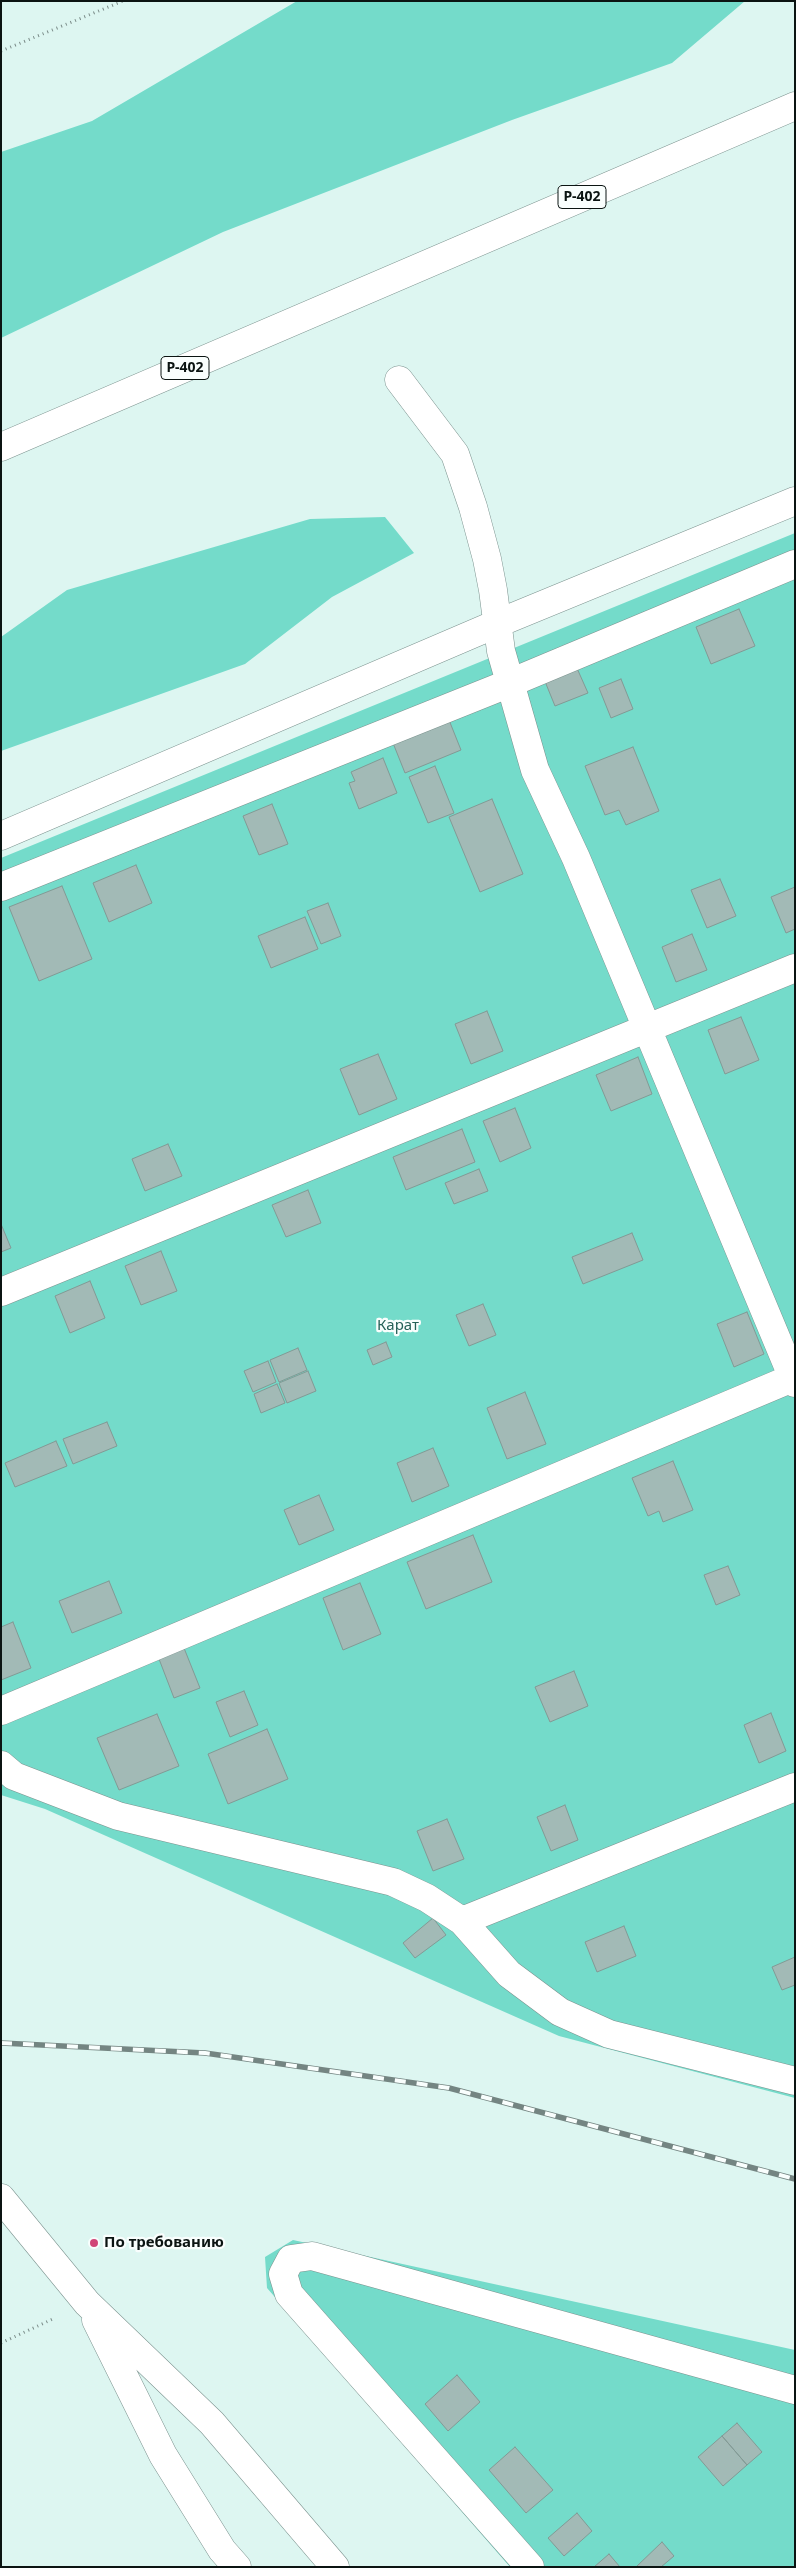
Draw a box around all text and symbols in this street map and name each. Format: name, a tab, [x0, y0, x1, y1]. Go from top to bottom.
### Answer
road number: Р-402	[558, 186, 606, 208]
road number: Р-402	[161, 356, 209, 379]
park label: Карат	[377, 1317, 419, 1335]
place label: По требованию	[104, 2234, 224, 2252]
marker: По требованию	[88, 2237, 100, 2249]

